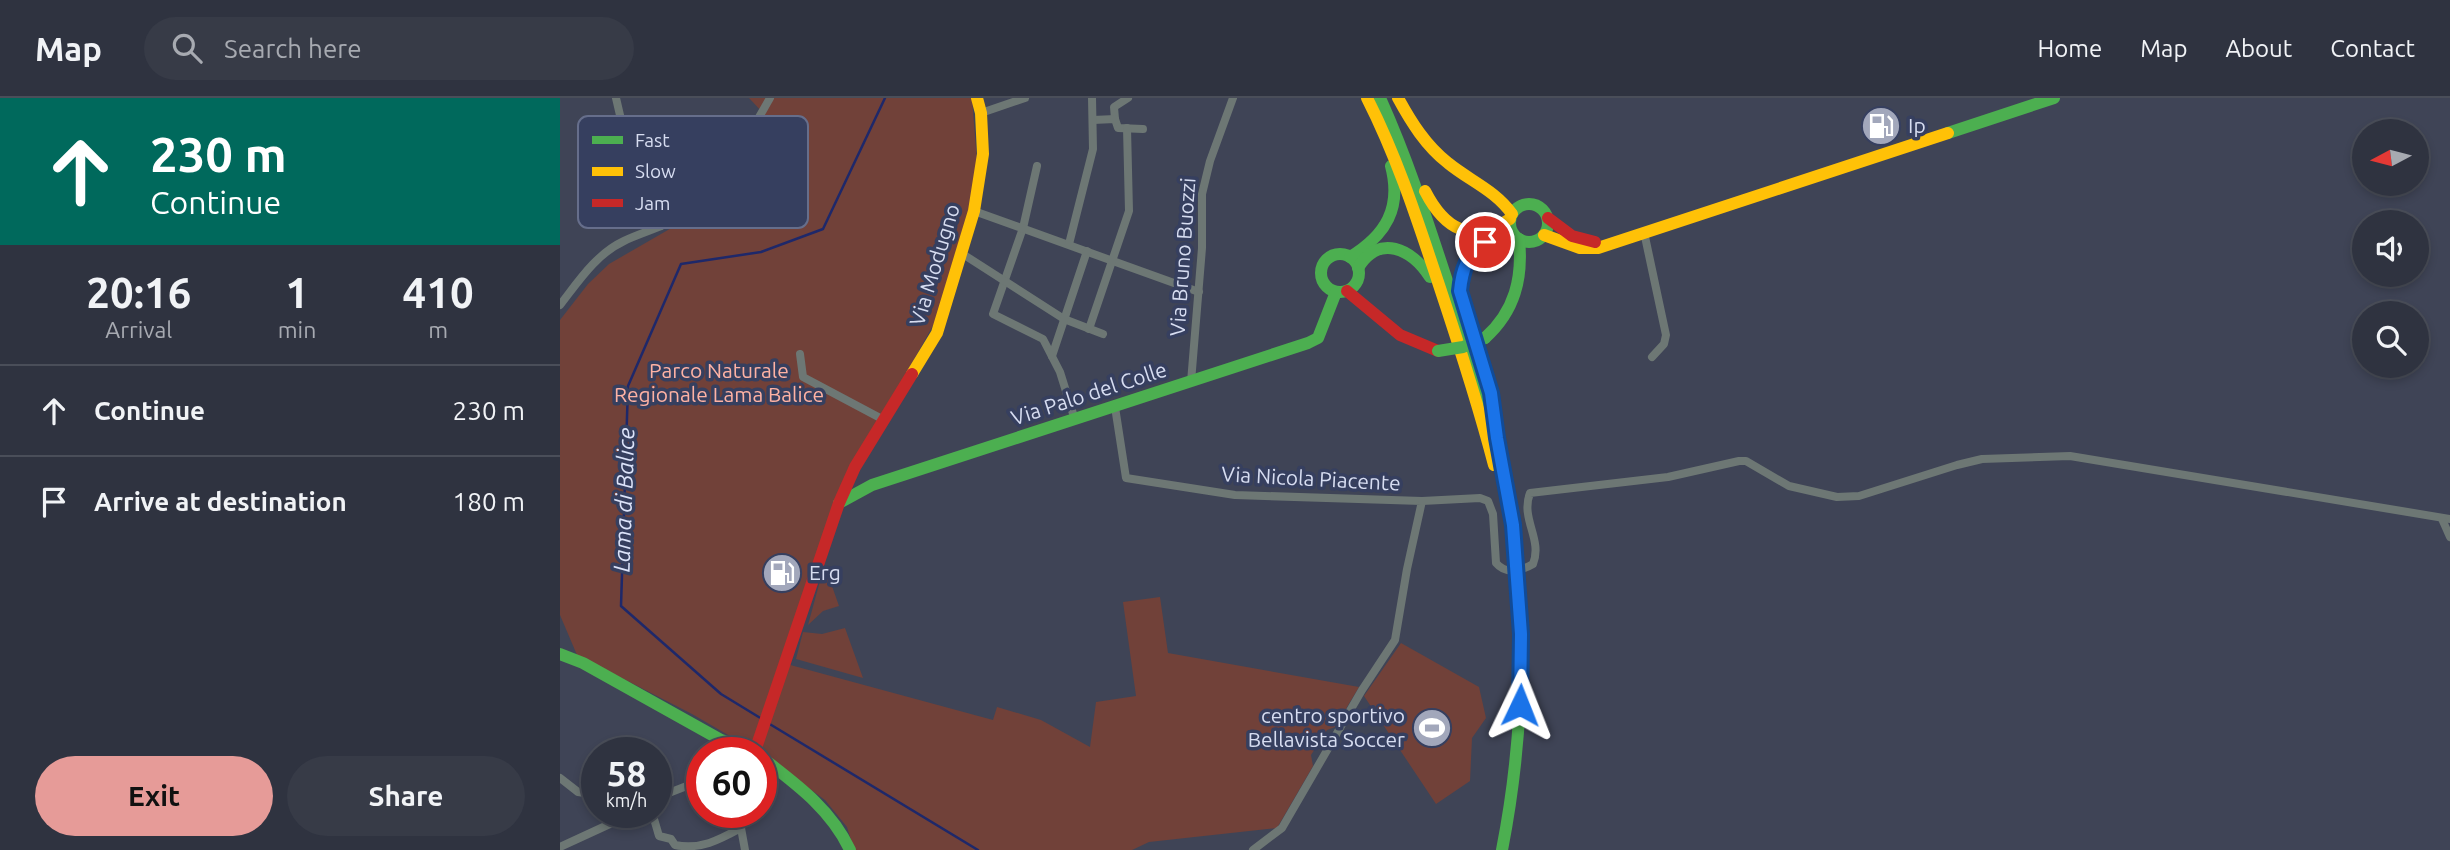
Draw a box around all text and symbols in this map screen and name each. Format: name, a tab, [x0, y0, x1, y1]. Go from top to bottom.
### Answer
search box	[144, 17, 634, 80]
icon: search	[168, 29, 206, 67]
text: Map	[35, 30, 102, 67]
text: Search here	[224, 34, 362, 63]
text: Home	[2037, 35, 2102, 62]
text: Map	[2140, 35, 2187, 62]
text: About	[2225, 35, 2292, 62]
text: Contact	[2330, 35, 2415, 62]
fuel station icon: Ip	[1860, 105, 1902, 147]
place label: Ip	[1908, 113, 1926, 137]
legend	[578, 116, 808, 228]
north arrow	[2352, 119, 2429, 196]
map controls	[2352, 119, 2429, 378]
icon: ahead	[35, 126, 126, 217]
text: 230 m	[150, 126, 287, 181]
text: Fast	[635, 129, 670, 151]
text: Slow	[635, 160, 676, 182]
street label: Via Bruno Buozzi	[1164, 177, 1200, 337]
text: Continue	[150, 184, 281, 220]
text: Jam	[635, 192, 671, 214]
street label: Via Modugno	[904, 201, 964, 328]
button: sound	[2352, 210, 2429, 287]
pin	[1455, 212, 1515, 272]
icon: arrive	[1466, 223, 1504, 261]
text: 20:16	[86, 269, 191, 316]
text: 1	[285, 269, 309, 316]
text: 410	[403, 269, 474, 316]
button: search	[2352, 301, 2429, 378]
text: Arrival	[105, 317, 172, 342]
text: min	[278, 317, 316, 342]
text: m	[428, 317, 448, 342]
street label: Via Palo del Colle	[1008, 357, 1170, 430]
park label: Parco Naturale Regionale Lama Balice	[614, 358, 824, 406]
icon: ahead	[35, 392, 73, 430]
text: Continue	[94, 396, 205, 425]
text: 230 m	[453, 396, 525, 425]
water label: Lama di Balice	[608, 427, 639, 573]
street label: Via Nicola Piacente	[1221, 461, 1401, 495]
icon: arrive	[35, 483, 73, 521]
text: Arrive at destination	[94, 487, 347, 516]
text: 180 m	[453, 487, 525, 516]
fuel station icon: Erg	[761, 552, 803, 594]
place label: Erg	[809, 560, 841, 584]
position arrow	[1483, 668, 1557, 742]
place label: centro sportivo Bellavista Soccer	[1248, 703, 1405, 751]
sports icon: centro sportivo Bellavista Soccer	[1411, 707, 1453, 749]
speed limit sign: 60	[686, 737, 777, 828]
text: 58	[607, 753, 646, 793]
button: Exit	[35, 756, 273, 836]
button: Share	[287, 756, 525, 836]
text: km/h	[606, 790, 647, 810]

